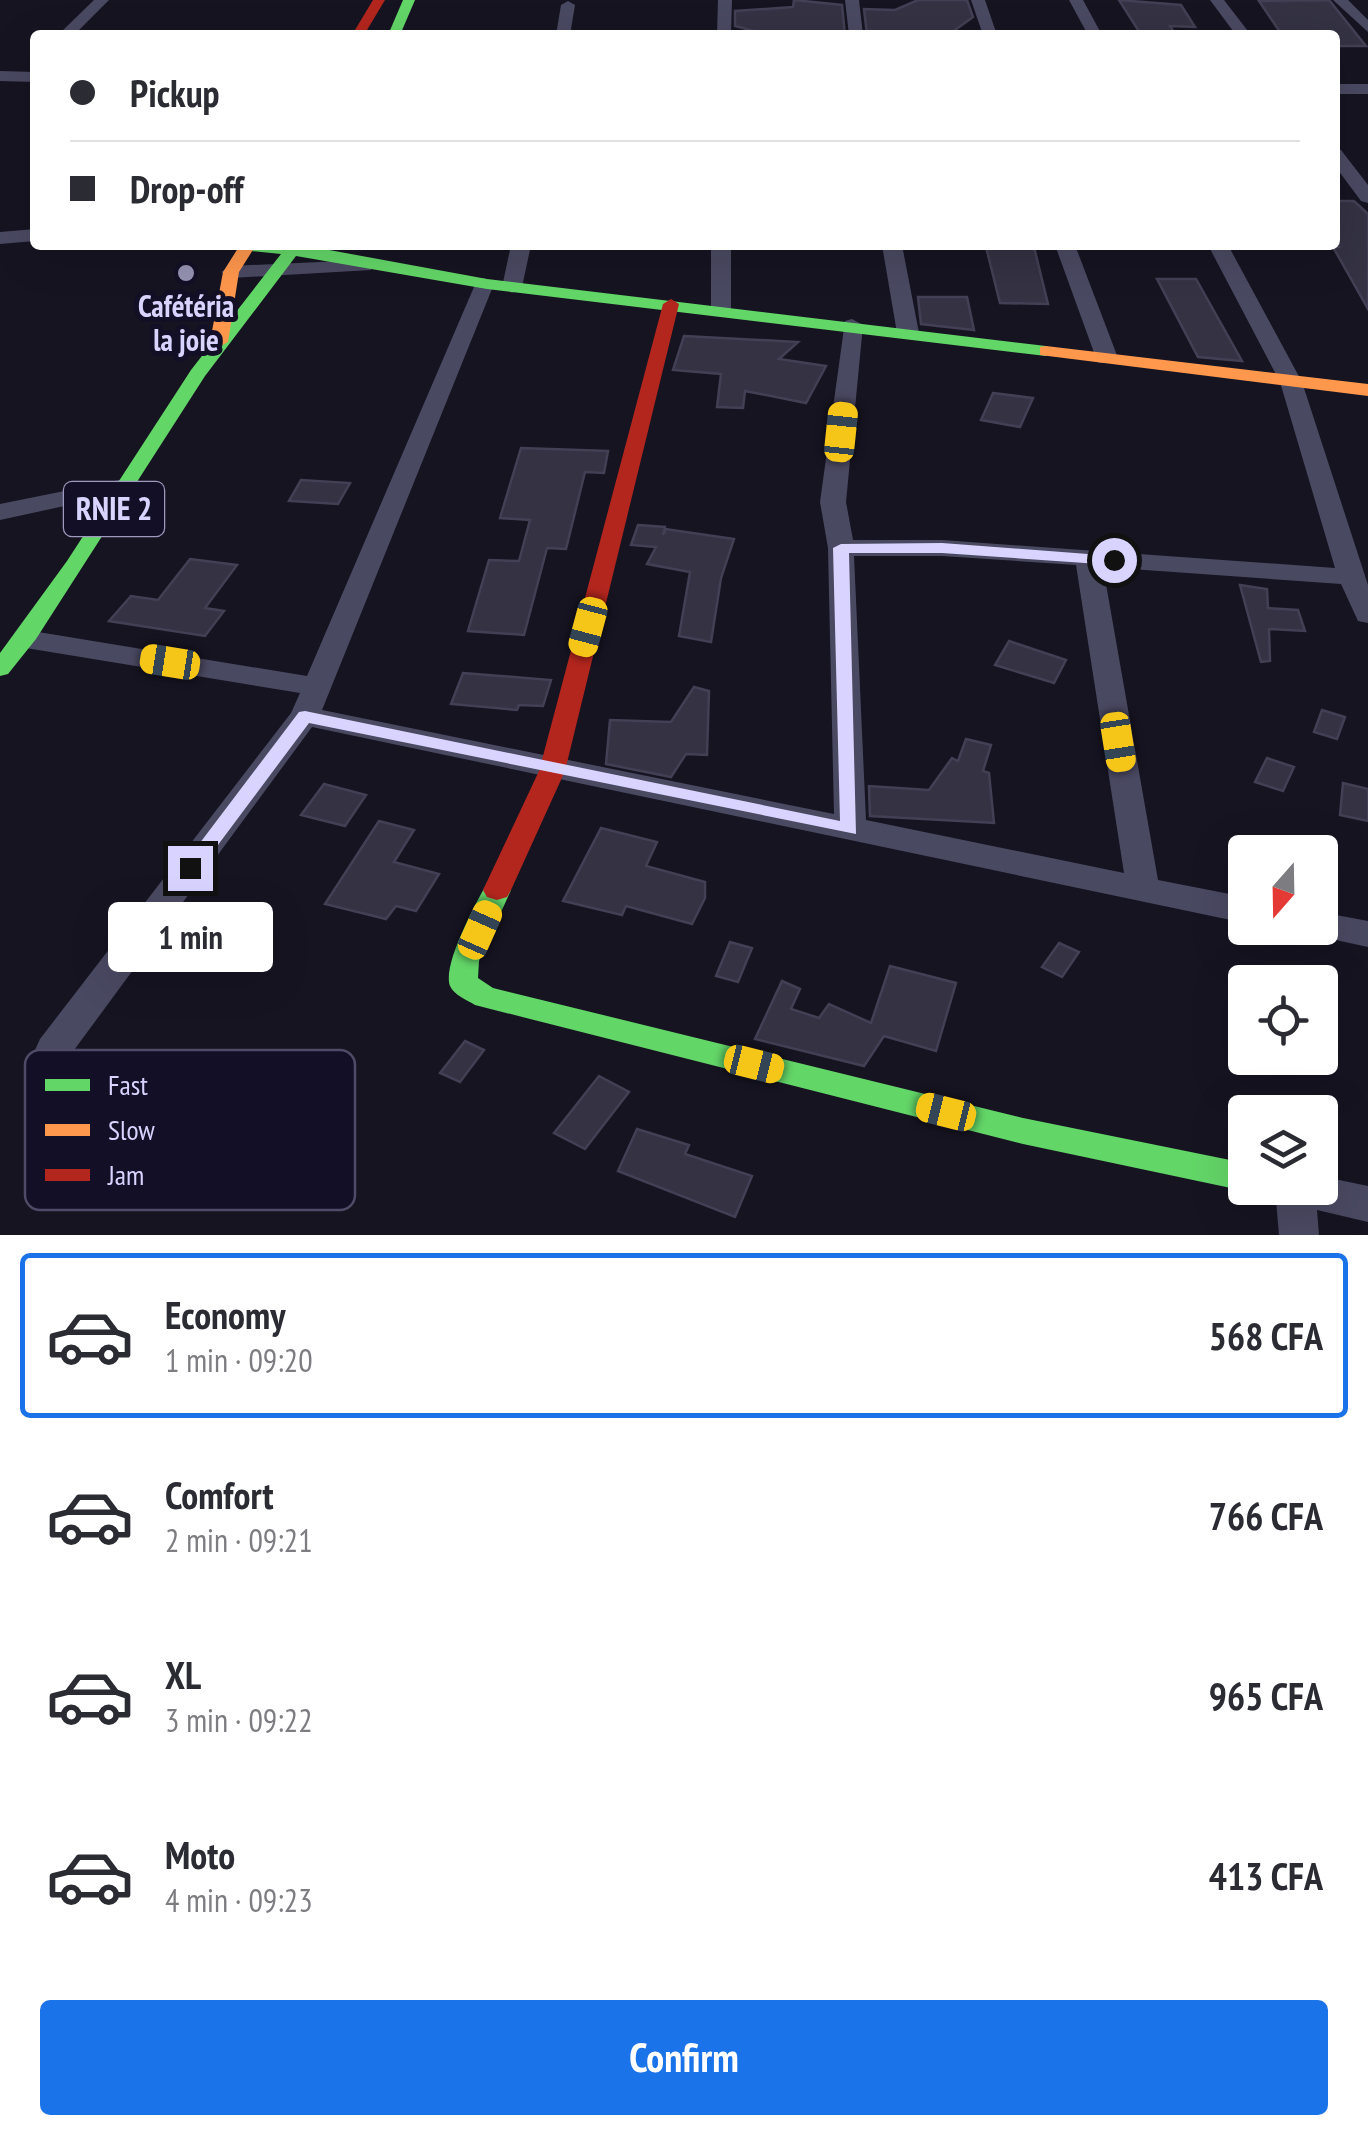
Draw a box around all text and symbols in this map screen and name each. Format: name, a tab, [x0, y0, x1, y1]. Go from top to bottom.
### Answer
text: Pickup	[130, 68, 220, 117]
text: Drop-off	[130, 164, 244, 213]
marker: Cafétéria la joie	[175, 262, 197, 284]
place label: Cafétéria la joie	[138, 286, 234, 359]
car	[823, 401, 859, 463]
road number: RNIE 2	[64, 482, 164, 536]
route start	[1092, 538, 1137, 583]
car	[566, 594, 610, 660]
car	[138, 642, 202, 682]
car	[1098, 710, 1138, 774]
north arrow	[1228, 835, 1338, 945]
map controls	[1228, 835, 1338, 1205]
route end	[168, 846, 213, 891]
car	[454, 896, 506, 964]
callout: 1 min	[108, 903, 272, 973]
text: 1 min	[158, 916, 223, 958]
button: locate	[1228, 965, 1338, 1075]
car	[721, 1042, 787, 1086]
legend	[25, 1050, 355, 1210]
text: Fast	[108, 1066, 148, 1103]
car	[913, 1090, 979, 1134]
button: layers	[1228, 1095, 1338, 1205]
text: Slow	[108, 1111, 155, 1148]
text: Jam	[107, 1156, 144, 1193]
text: Economy	[165, 1290, 285, 1339]
icon: car	[45, 1291, 135, 1381]
text: 568 CFA	[1209, 1311, 1323, 1360]
text: 1 min · 09:20	[165, 1339, 313, 1381]
text: Comfort	[165, 1470, 274, 1519]
icon: car	[45, 1471, 135, 1561]
text: 766 CFA	[1209, 1491, 1323, 1540]
text: 2 min · 09:21	[165, 1519, 313, 1561]
text: XL	[165, 1650, 201, 1699]
icon: car	[45, 1651, 135, 1741]
text: 965 CFA	[1209, 1671, 1323, 1720]
text: 3 min · 09:22	[165, 1699, 313, 1741]
text: Moto	[165, 1830, 235, 1879]
icon: car	[45, 1831, 135, 1921]
text: 413 CFA	[1209, 1851, 1323, 1900]
text: 4 min · 09:23	[165, 1879, 313, 1921]
button: Confirm	[40, 2000, 1328, 2115]

